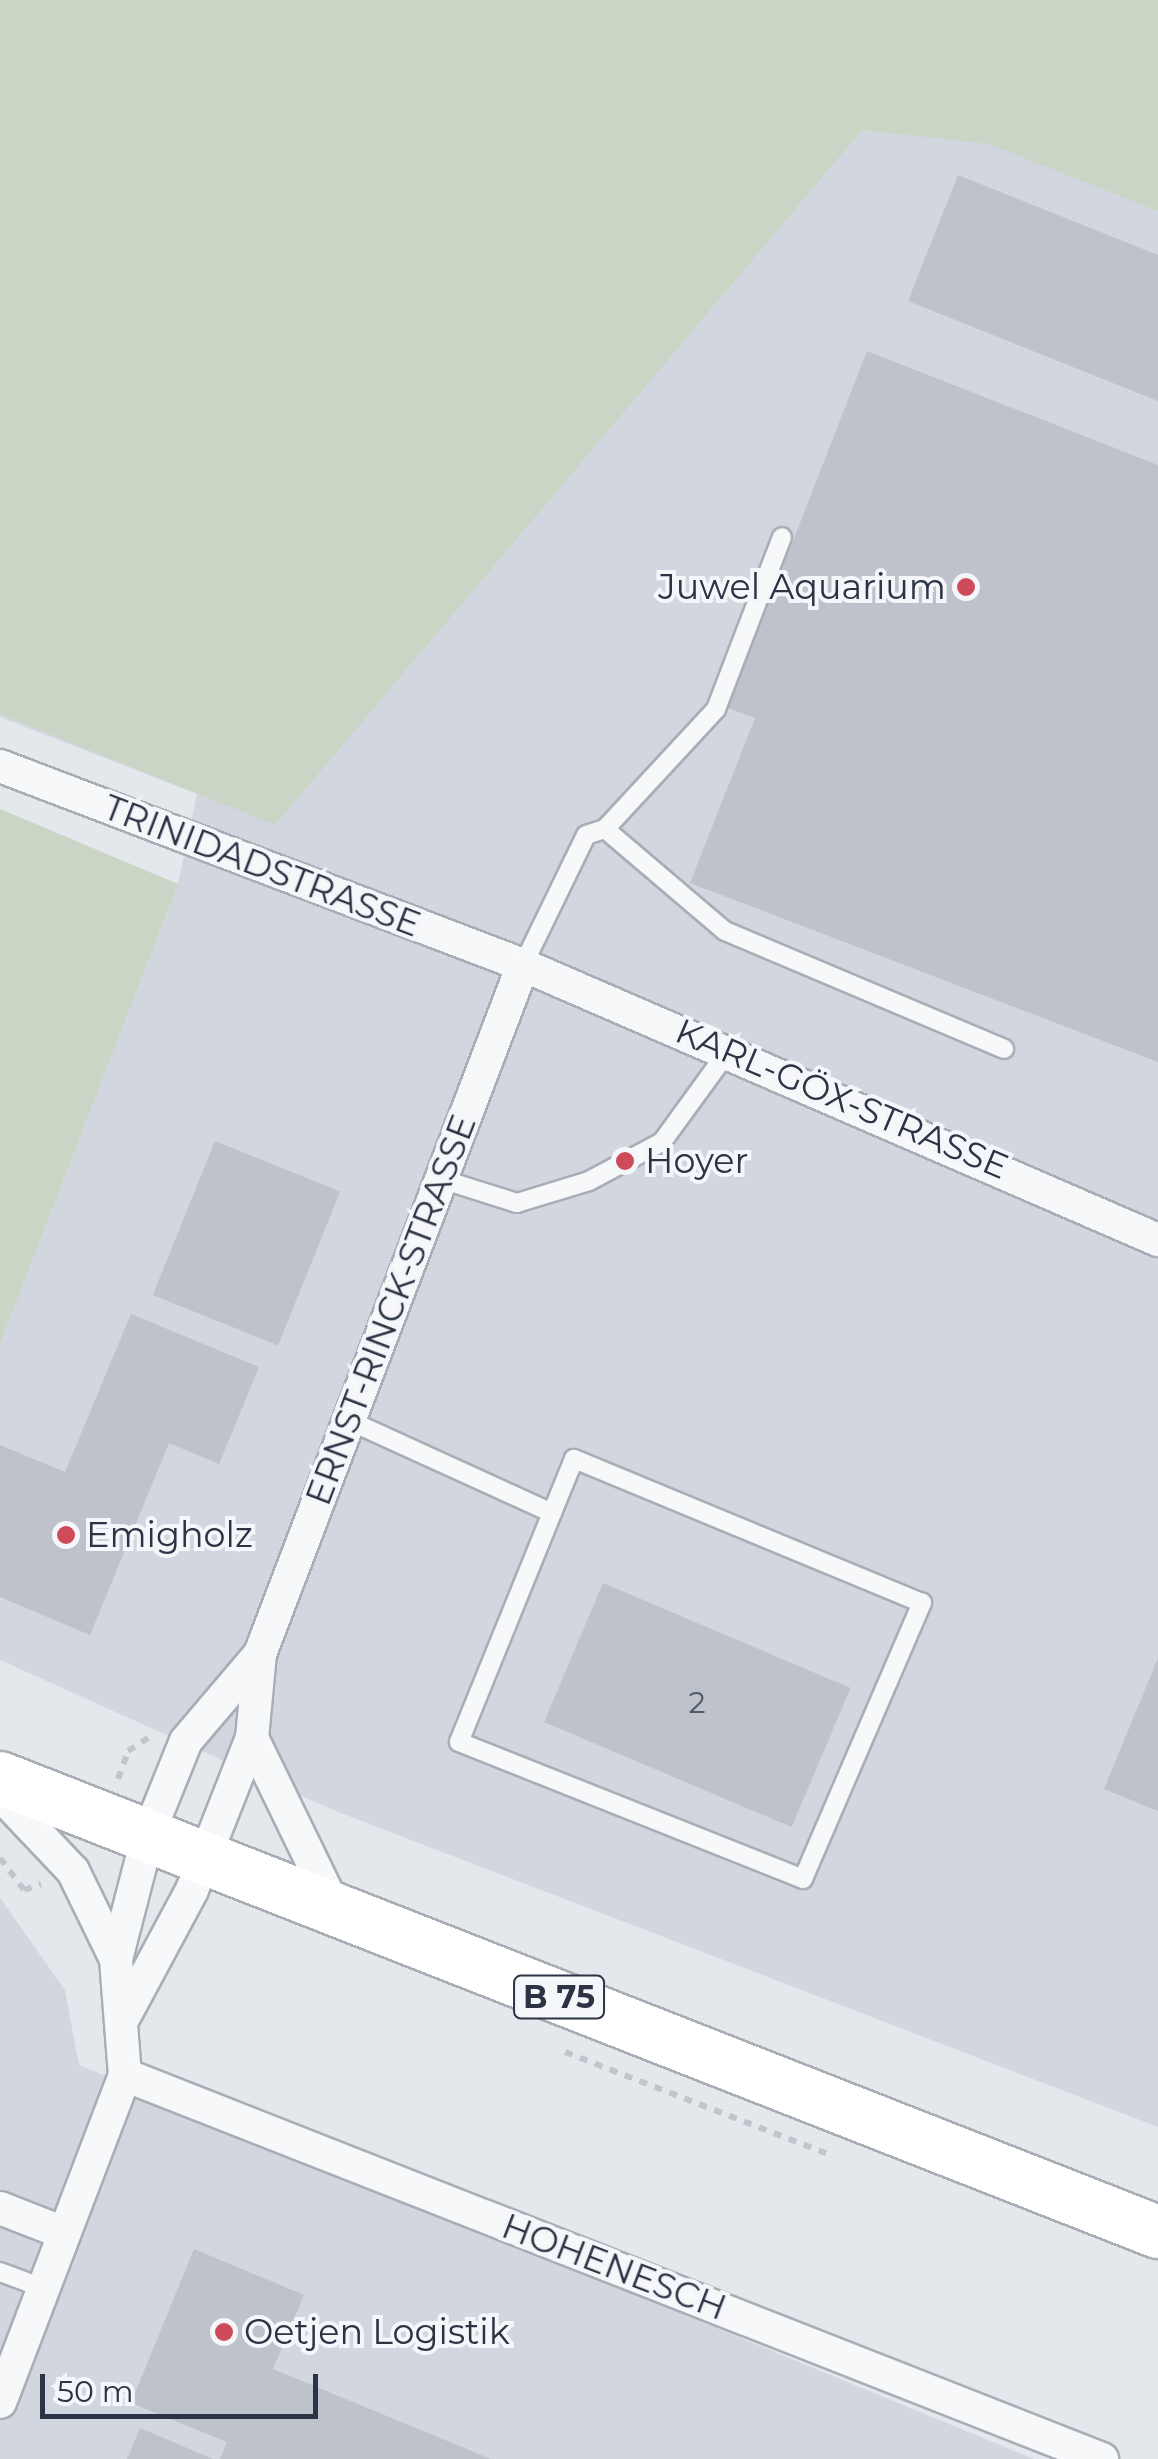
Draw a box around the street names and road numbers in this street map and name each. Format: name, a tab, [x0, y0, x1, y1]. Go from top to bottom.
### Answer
street label: TRINIDADSTRASSE	[98, 786, 426, 946]
street label: KARL-GÖX-STRASSE	[670, 1010, 1014, 1188]
street label: ERNST-RINCK-STRASSE	[297, 1109, 485, 1511]
road number: B 75	[512, 1970, 606, 2024]
street label: HOHENESCH	[496, 2205, 732, 2329]

